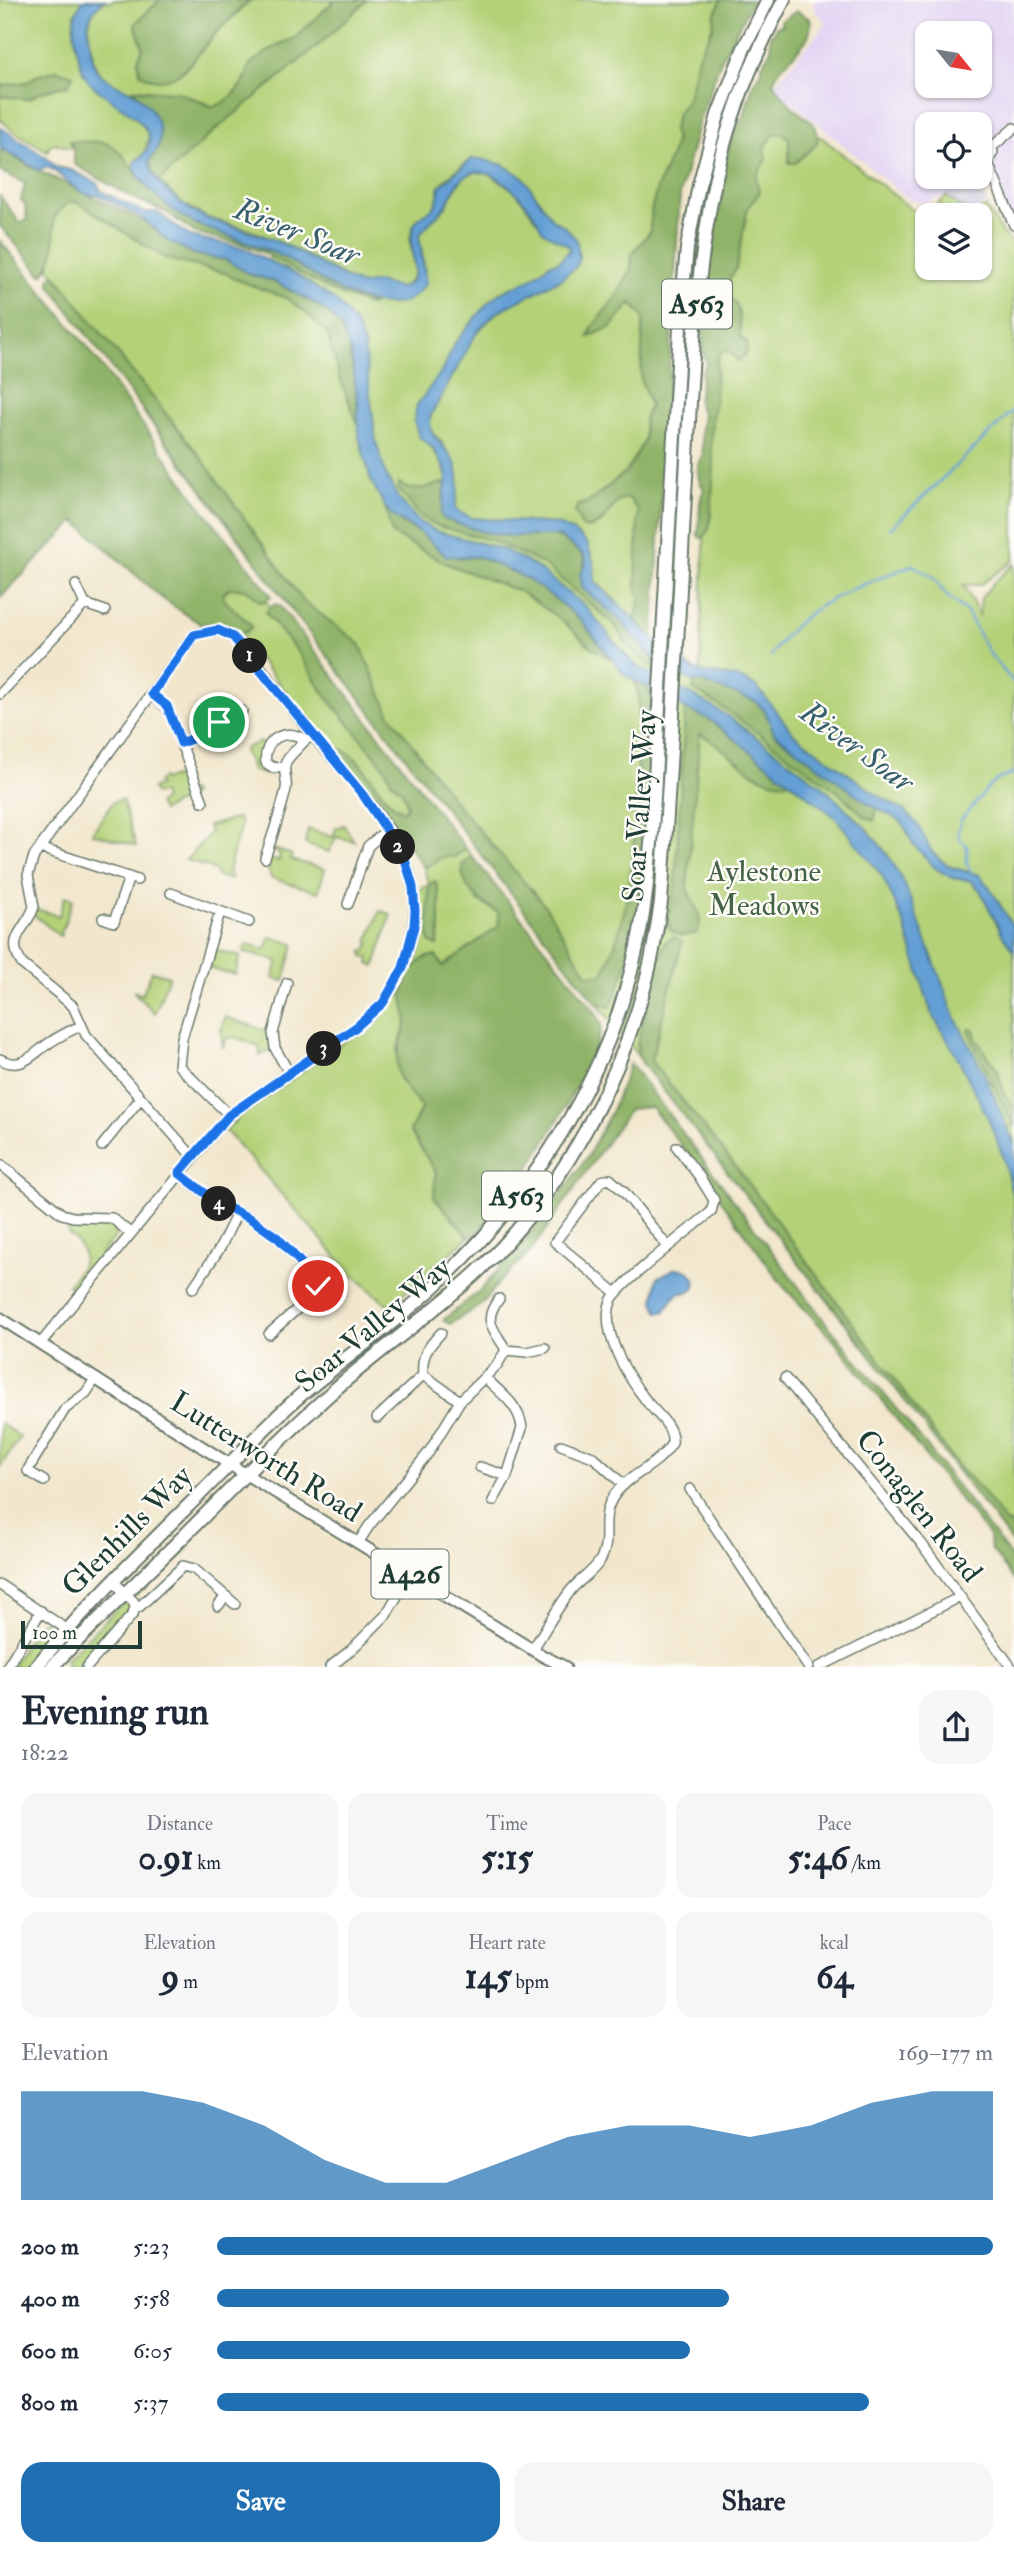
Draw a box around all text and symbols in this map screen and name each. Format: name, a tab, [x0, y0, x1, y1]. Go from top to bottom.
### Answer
north arrow	[915, 21, 992, 98]
map controls	[915, 21, 992, 280]
button: locate	[915, 112, 992, 189]
water label: River Soar	[228, 188, 367, 276]
button: layers	[915, 203, 992, 280]
road number: A563	[662, 280, 732, 328]
pin: 1	[232, 638, 268, 674]
text: 1	[246, 643, 253, 667]
pin	[189, 692, 249, 752]
water label: River Soar	[791, 692, 924, 803]
icon: arrive	[200, 703, 238, 741]
street label: Soar Valley Way	[615, 708, 665, 903]
pin: 2	[380, 830, 416, 864]
text: 2	[393, 834, 402, 858]
park label: Aylestone Meadows	[706, 853, 821, 924]
pin: 3	[306, 1032, 342, 1066]
text: 3	[320, 1036, 327, 1060]
road number: A563	[482, 1172, 552, 1220]
pin: 4	[202, 1186, 236, 1222]
text: 4	[213, 1191, 224, 1215]
street label: Soar Valley Way	[287, 1248, 459, 1401]
pin	[288, 1256, 348, 1316]
icon: check	[299, 1267, 337, 1305]
street label: Lutterworth Road	[163, 1383, 369, 1531]
street label: Conaglen Road	[848, 1422, 990, 1590]
street label: Glenhills Way	[54, 1457, 201, 1604]
road number: A426	[372, 1550, 448, 1598]
scale bar	[21, 1618, 142, 1650]
text: 100 m	[32, 1621, 77, 1645]
text: Evening run	[21, 1688, 209, 1736]
button: share	[919, 1690, 993, 1764]
text: 18:22	[21, 1738, 69, 1767]
text: Distance	[146, 1812, 213, 1836]
text: Time	[486, 1812, 528, 1836]
text: Pace	[817, 1812, 851, 1836]
text: 0.91	[138, 1836, 193, 1880]
text: 5:15	[481, 1836, 533, 1880]
text: 5:46	[788, 1836, 848, 1880]
text: km	[193, 1851, 221, 1875]
text: /km	[848, 1851, 881, 1875]
text: Elevation	[143, 1931, 216, 1955]
text: Heart rate	[468, 1931, 546, 1955]
text: kcal	[820, 1931, 849, 1955]
text: 9	[161, 1955, 179, 1999]
text: 145	[465, 1955, 512, 1999]
text: 64	[816, 1955, 853, 1999]
text: m	[179, 1970, 198, 1994]
text: bpm	[512, 1970, 549, 1994]
text: Elevation	[21, 2038, 109, 2067]
text: 169–177 m	[898, 2038, 993, 2067]
text: 200 m	[21, 2232, 79, 2261]
text: 5:23	[133, 2232, 169, 2261]
text: 400 m	[21, 2284, 80, 2313]
text: 5:58	[133, 2284, 170, 2313]
text: 600 m	[21, 2336, 79, 2365]
text: 6:05	[133, 2336, 172, 2365]
text: 800 m	[21, 2388, 78, 2417]
text: 5:37	[133, 2388, 168, 2417]
button: Save	[21, 2462, 500, 2542]
button: Share	[514, 2462, 993, 2542]

